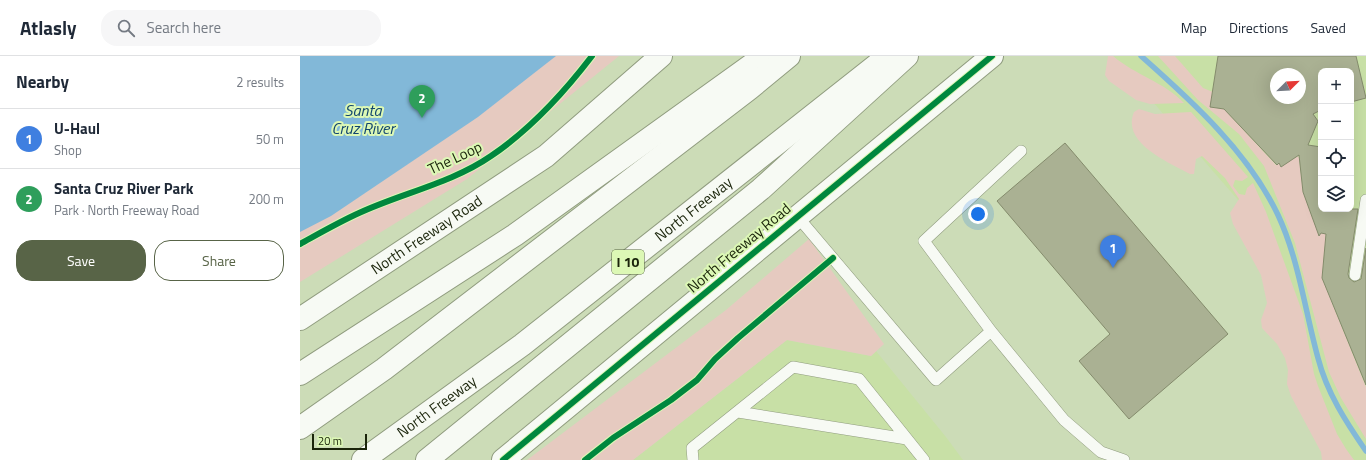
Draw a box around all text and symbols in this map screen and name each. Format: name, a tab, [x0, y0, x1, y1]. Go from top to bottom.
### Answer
search box	[101, 10, 381, 46]
text: Atlasly	[20, 13, 77, 42]
text: Search here	[147, 16, 221, 39]
icon: search	[115, 17, 137, 39]
text: Map	[1181, 17, 1207, 38]
text: Directions	[1229, 17, 1288, 38]
text: Saved	[1310, 17, 1346, 38]
north arrow	[1270, 68, 1306, 104]
map controls	[1318, 68, 1354, 212]
button: +	[1318, 68, 1354, 104]
text: Nearby	[16, 69, 69, 95]
text: 2 results	[236, 72, 284, 92]
pin: 2	[409, 85, 435, 118]
water label: Santa Cruz River	[331, 98, 397, 140]
button: −	[1318, 104, 1354, 140]
text: U-Haul	[54, 117, 100, 140]
text: 1	[25, 129, 33, 149]
text: 50 m	[256, 129, 284, 149]
street label: The Loop	[424, 135, 486, 180]
text: Shop	[54, 140, 82, 160]
button: locate	[1318, 140, 1354, 176]
street label: North Freeway	[650, 171, 737, 247]
button: layers	[1318, 176, 1354, 212]
text: Santa Cruz River Park	[54, 177, 193, 200]
text: 2	[25, 189, 33, 209]
text: 200 m	[248, 189, 284, 209]
street label: North Freeway Road	[366, 189, 487, 280]
street label: North Freeway Road	[682, 197, 796, 298]
text: Park · North Freeway Road	[54, 200, 199, 220]
your location	[968, 204, 988, 224]
pin: 1	[1100, 235, 1126, 268]
button: Save	[16, 240, 146, 281]
button: Share	[154, 240, 284, 281]
road number: I 10	[612, 250, 644, 274]
street label: North Freeway	[392, 370, 481, 443]
scale bar	[312, 432, 367, 451]
text: 20 m	[318, 433, 342, 449]

